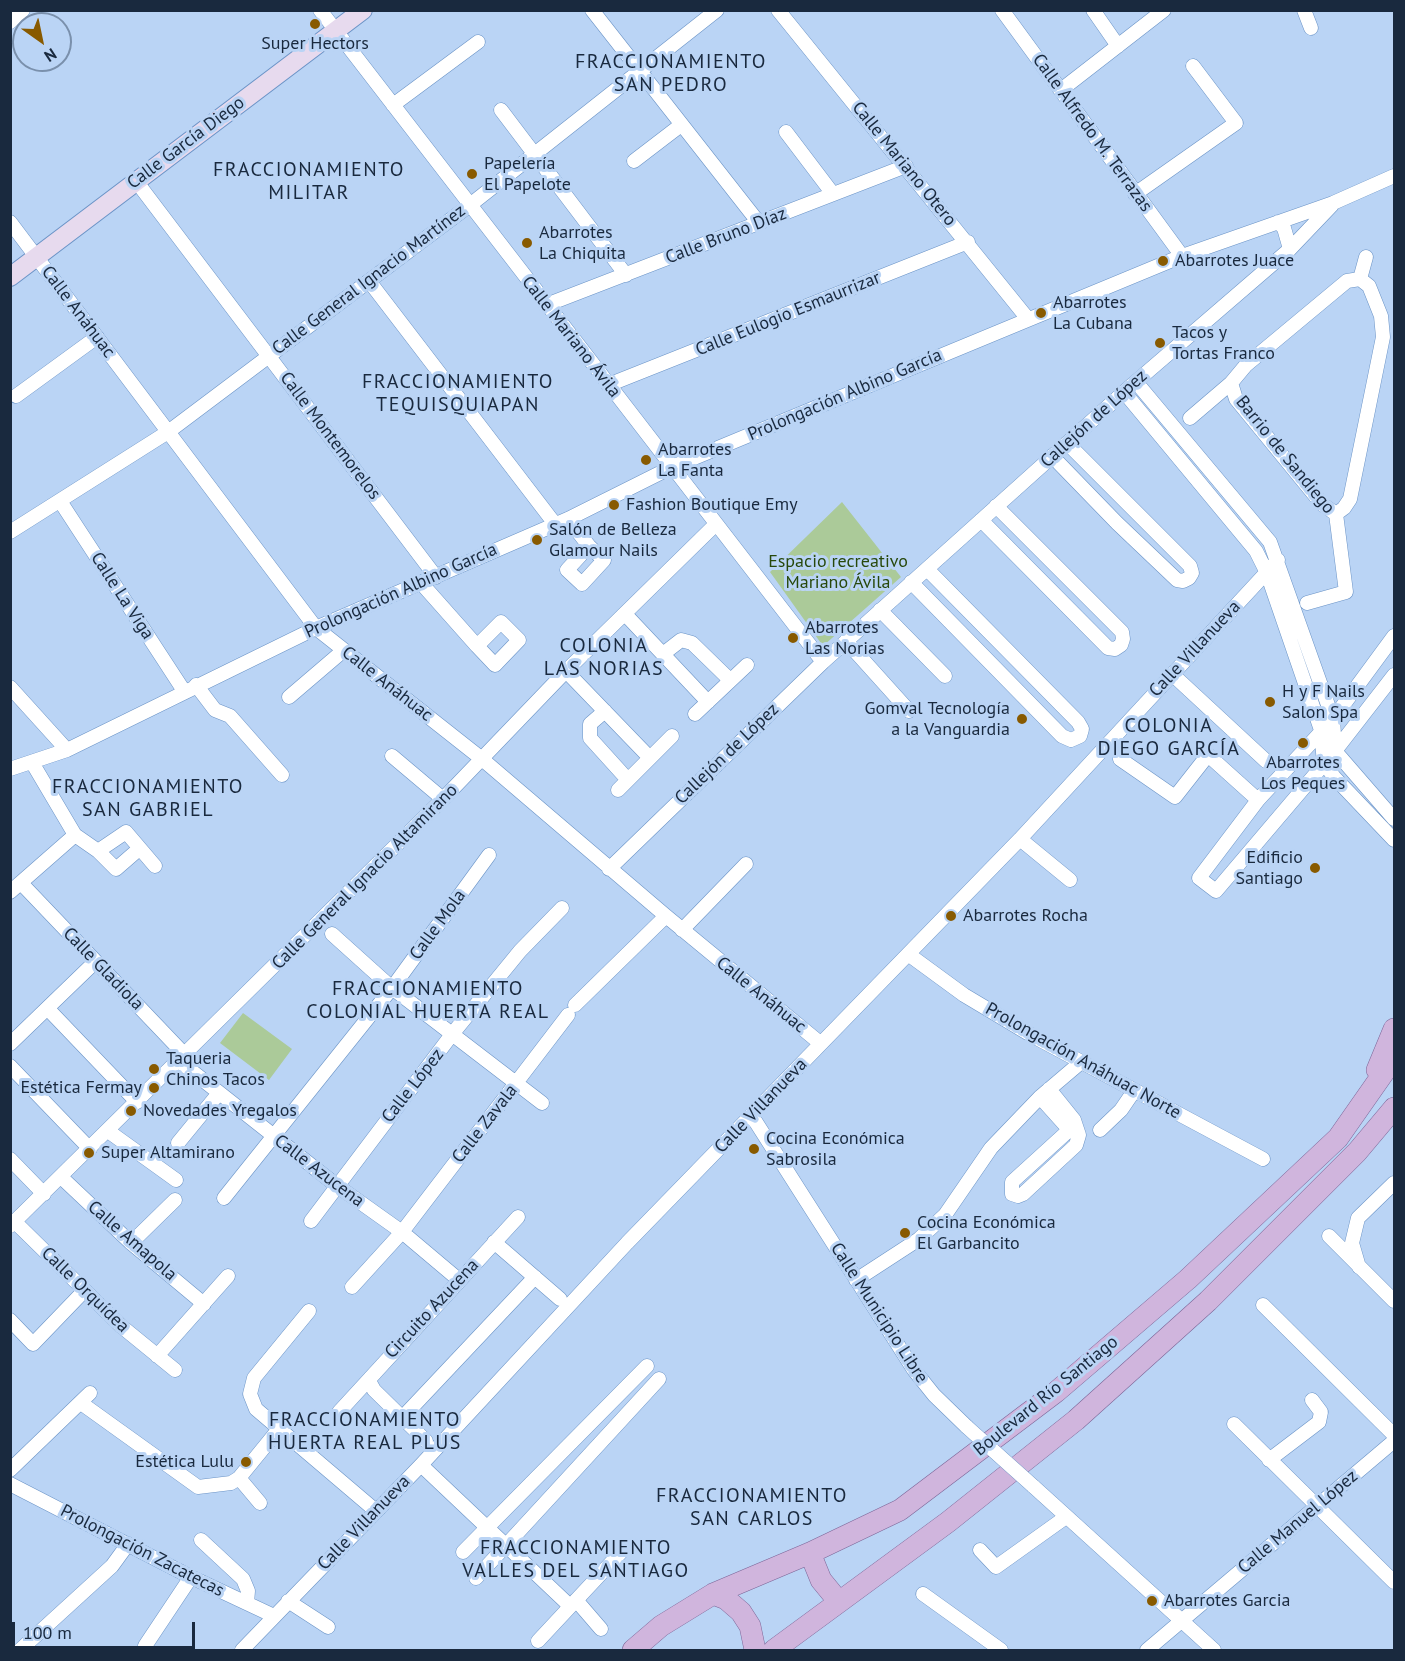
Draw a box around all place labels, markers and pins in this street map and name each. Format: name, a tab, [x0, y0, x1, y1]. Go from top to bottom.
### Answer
marker: Super Hectors	[308, 17, 322, 31]
place label: Super Hectors	[261, 33, 369, 55]
place label: Papelería El Papelote	[484, 153, 571, 195]
marker: Papelería El Papelote	[465, 167, 479, 181]
place label: Abarrotes La Chiquita	[539, 222, 626, 264]
marker: Abarrotes La Chiquita	[520, 236, 534, 250]
place label: Abarrotes Juace	[1175, 250, 1294, 272]
marker: Abarrotes Juace	[1156, 254, 1170, 268]
place label: Abarrotes La Cubana	[1053, 292, 1133, 334]
marker: Abarrotes La Cubana	[1034, 306, 1048, 320]
place label: Tacos y Tortas Franco	[1172, 322, 1275, 364]
marker: Tacos y Tortas Franco	[1153, 336, 1167, 350]
place label: Abarrotes La Fanta	[658, 439, 732, 482]
marker: Abarrotes La Fanta	[639, 453, 653, 467]
place label: Fashion Boutique Emy	[626, 494, 798, 516]
marker: Fashion Boutique Emy	[607, 498, 621, 512]
place label: Salón de Belleza Glamour Nails	[549, 519, 677, 562]
marker: Salón de Belleza Glamour Nails	[530, 533, 544, 547]
place label: Abarrotes Las Norias	[805, 617, 884, 660]
marker: Abarrotes Las Norias	[786, 631, 800, 645]
place label: H y F Nails Salon Spa	[1282, 681, 1365, 724]
marker: H y F Nails Salon Spa	[1263, 695, 1277, 709]
place label: Gomval Tecnología a la Vanguardia	[864, 698, 1010, 740]
marker: Gomval Tecnología a la Vanguardia	[1015, 712, 1029, 726]
marker: Abarrotes Los Peques	[1296, 736, 1310, 750]
place label: Abarrotes Los Peques	[1261, 752, 1345, 795]
place label: Edificio Santiago	[1236, 847, 1303, 890]
marker: Edificio Santiago	[1308, 861, 1322, 875]
place label: Abarrotes Rocha	[963, 905, 1088, 927]
marker: Abarrotes Rocha	[944, 909, 958, 923]
place label: Taqueria Chinos Tacos	[166, 1048, 265, 1090]
marker: Taqueria Chinos Tacos	[147, 1062, 161, 1076]
place label: Estética Fermay	[20, 1077, 142, 1099]
marker: Estética Fermay	[147, 1081, 161, 1095]
place label: Novedades Yregalos	[143, 1100, 297, 1122]
marker: Novedades Yregalos	[124, 1104, 138, 1118]
place label: Cocina Económica Sabrosila	[766, 1128, 905, 1170]
place label: Super Altamirano	[101, 1142, 235, 1164]
marker: Cocina Económica Sabrosila	[747, 1142, 761, 1156]
marker: Super Altamirano	[82, 1146, 96, 1160]
place label: Cocina Económica El Garbancito	[917, 1212, 1056, 1254]
marker: Cocina Económica El Garbancito	[898, 1226, 912, 1240]
place label: Estética Lulu	[135, 1451, 234, 1473]
marker: Estética Lulu	[239, 1455, 253, 1469]
place label: Abarrotes Garcia	[1164, 1590, 1290, 1612]
marker: Abarrotes Garcia	[1145, 1594, 1159, 1608]

